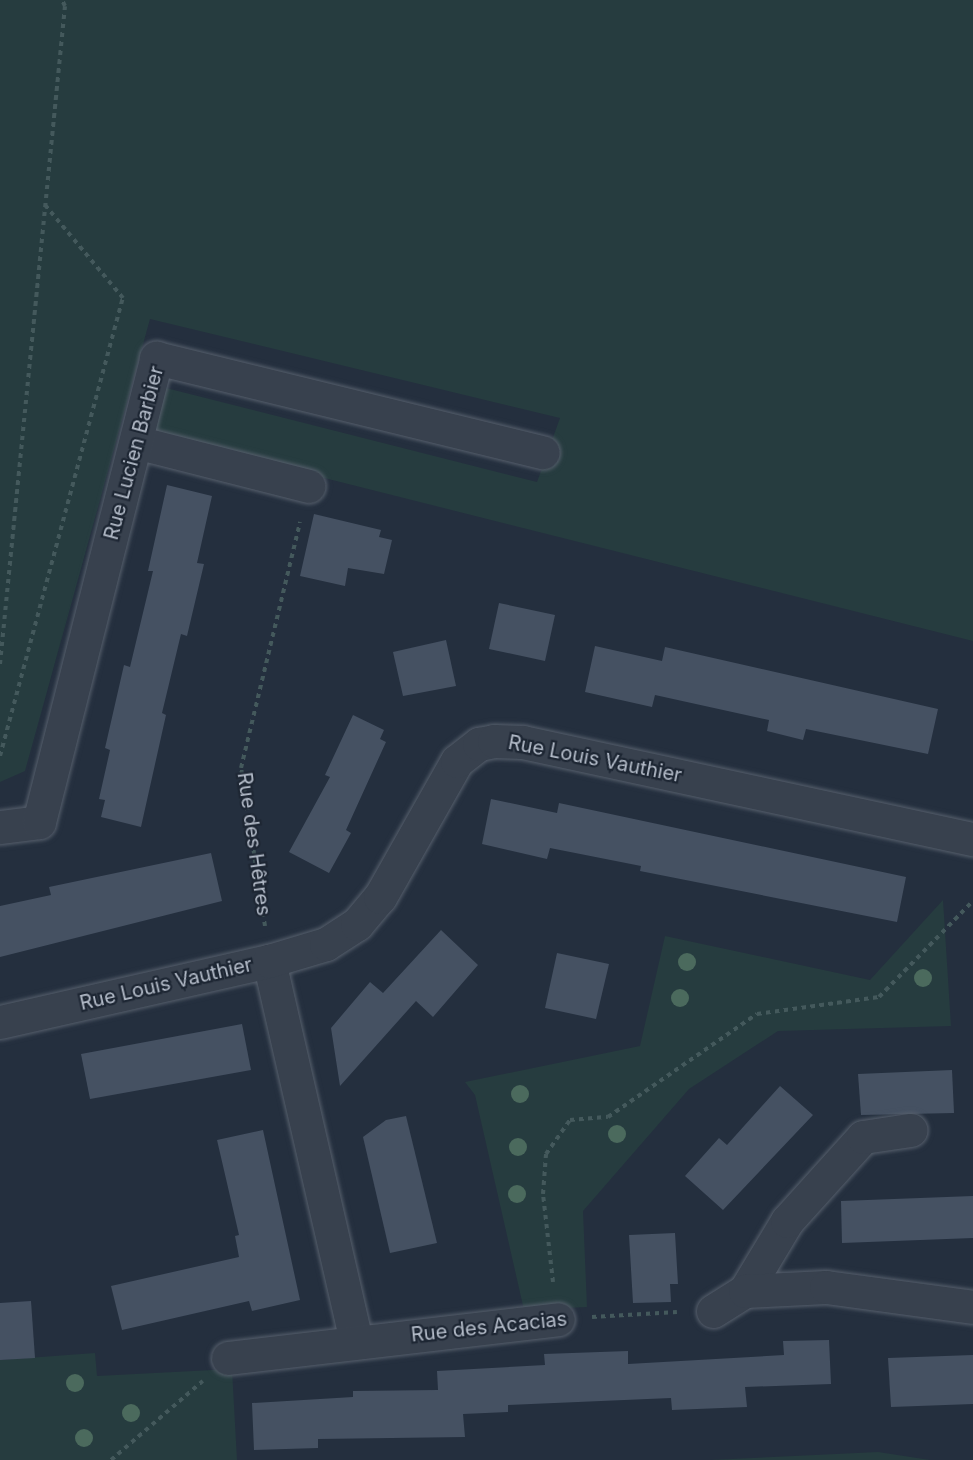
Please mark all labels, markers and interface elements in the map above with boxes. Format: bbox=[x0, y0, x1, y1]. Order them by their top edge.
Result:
street label: Rue Lucien Barbier bbox=[99, 363, 169, 543]
street label: Rue Louis Vauthier bbox=[506, 730, 684, 788]
street label: Rue des Hêtres bbox=[232, 771, 276, 917]
street label: Rue Louis Vauthier bbox=[77, 952, 255, 1016]
street label: Rue des Acacias bbox=[410, 1307, 568, 1347]

